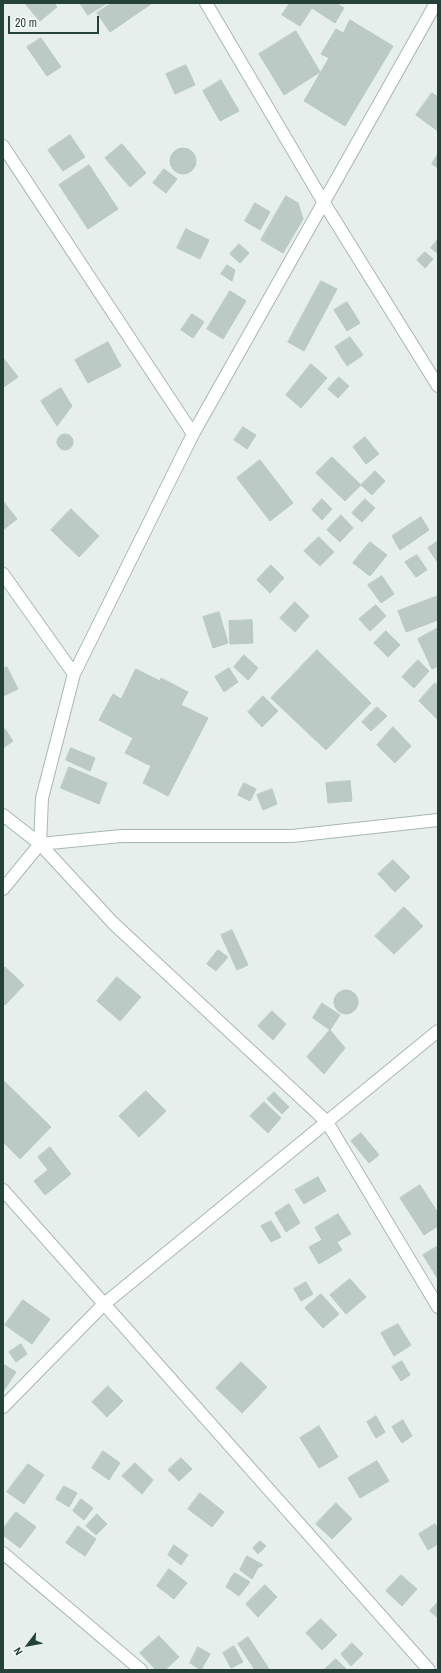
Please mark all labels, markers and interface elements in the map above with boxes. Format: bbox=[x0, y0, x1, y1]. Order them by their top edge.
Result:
scale bar bbox=[10, 8, 101, 34]
text: 20 m bbox=[15, 15, 37, 31]
north arrow bbox=[8, 1625, 48, 1665]
text: N bbox=[10, 1645, 25, 1658]

